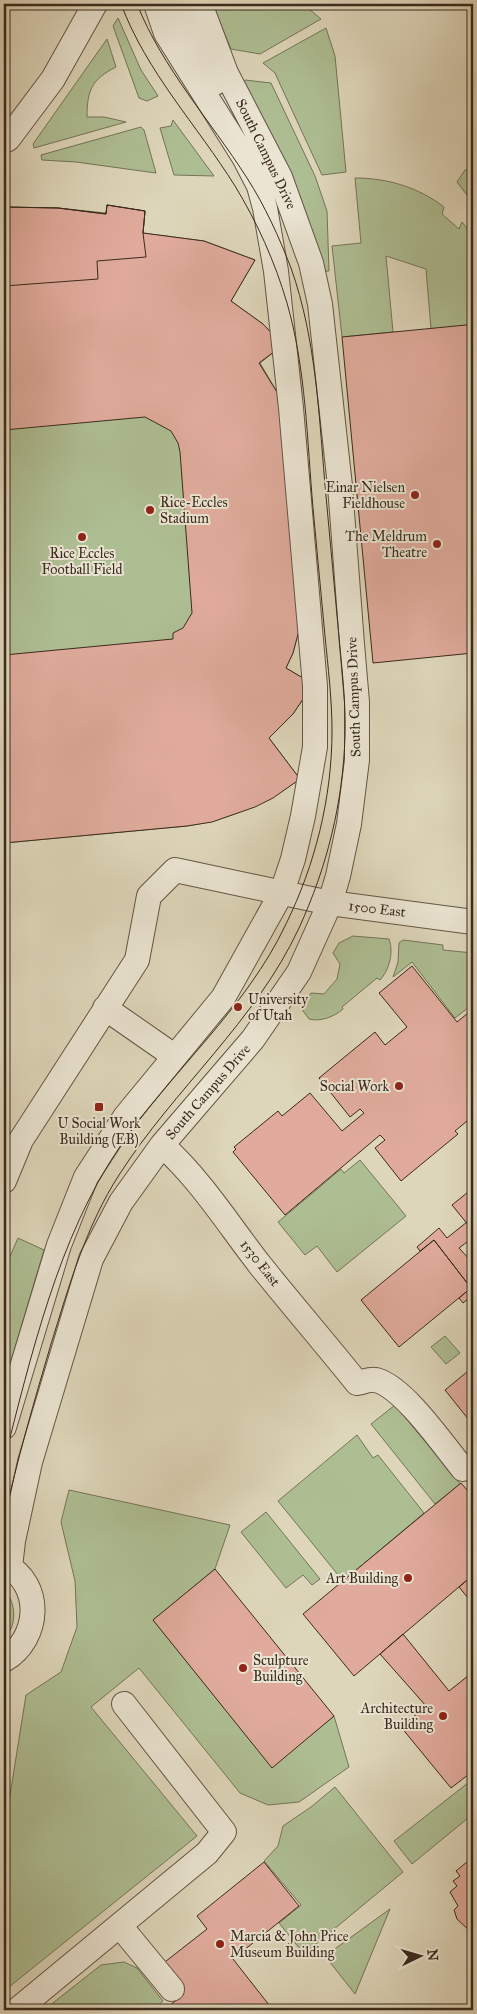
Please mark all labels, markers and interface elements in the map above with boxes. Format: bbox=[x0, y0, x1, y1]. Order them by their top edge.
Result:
street label: South Campus Drive bbox=[232, 96, 300, 212]
place label: Einar Nielsen Fieldhouse bbox=[326, 479, 405, 512]
marker: Einar Nielsen Fieldhouse bbox=[409, 489, 421, 501]
place label: Rice-Eccles Stadium bbox=[160, 494, 228, 527]
marker: Rice-Eccles Stadium bbox=[144, 504, 156, 516]
place label: The Meldrum Theatre bbox=[345, 528, 427, 561]
marker: Rice Eccles Football Field bbox=[76, 531, 88, 543]
marker: The Meldrum Theatre bbox=[431, 538, 443, 550]
place label: Rice Eccles Football Field bbox=[42, 545, 122, 578]
street label: South Campus Drive bbox=[343, 636, 365, 758]
street label: 1500 East bbox=[348, 897, 406, 921]
place label: University of Utah bbox=[248, 991, 308, 1024]
marker: University of Utah bbox=[232, 1001, 244, 1013]
street label: South Campus Drive bbox=[162, 1041, 254, 1143]
place label: Social Work bbox=[320, 1078, 389, 1095]
marker: Social Work bbox=[393, 1080, 405, 1092]
marker: U Social Work Building (EB) bbox=[93, 1101, 105, 1113]
place label: U Social Work Building (EB) bbox=[57, 1115, 141, 1149]
street label: 1530 East bbox=[236, 1236, 284, 1290]
place label: Art Building bbox=[325, 1570, 398, 1587]
marker: Art Building bbox=[402, 1572, 414, 1584]
place label: Sculpture Building bbox=[253, 1652, 309, 1685]
marker: Sculpture Building bbox=[237, 1662, 249, 1674]
place label: Architecture Building bbox=[360, 1700, 433, 1733]
marker: Architecture Building bbox=[437, 1710, 449, 1722]
place label: Marcia & John Price Museum Building bbox=[230, 1928, 349, 1961]
north arrow bbox=[394, 1932, 444, 1982]
marker: Marcia & John Price Museum Building bbox=[214, 1938, 226, 1950]
text: N bbox=[423, 1948, 441, 1962]

